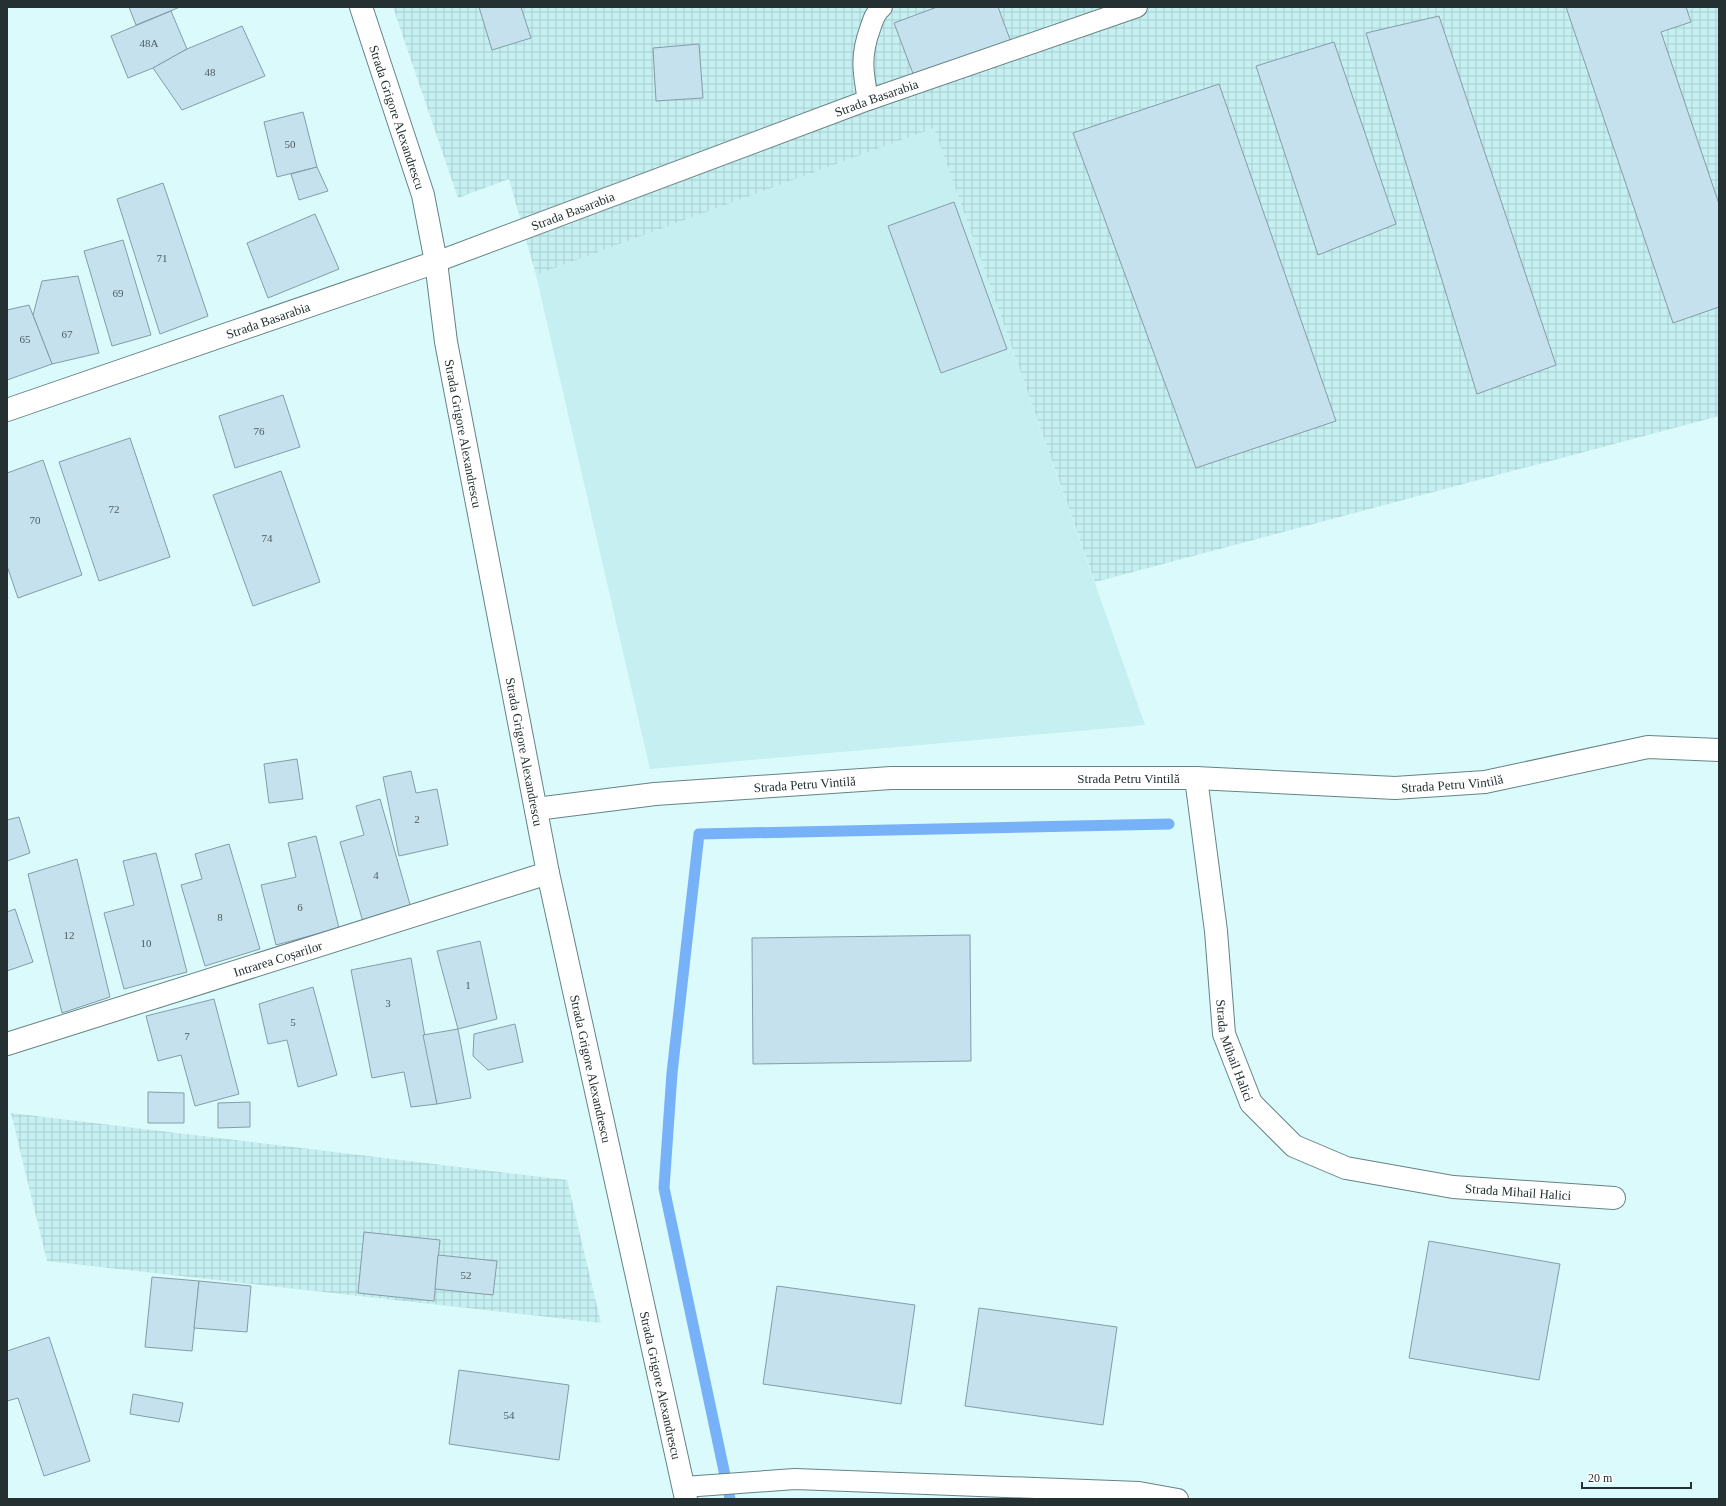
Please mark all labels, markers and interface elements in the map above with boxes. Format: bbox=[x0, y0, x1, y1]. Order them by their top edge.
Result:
house number: 48A bbox=[140, 37, 159, 49]
street label: Strada Grigore Alexandrescu bbox=[367, 43, 428, 192]
house number: 48 bbox=[205, 66, 216, 78]
street label: Strada Basarabia bbox=[832, 76, 920, 119]
house number: 50 bbox=[285, 138, 296, 150]
street label: Strada Basarabia bbox=[529, 188, 617, 233]
house number: 71 bbox=[157, 252, 168, 264]
house number: 69 bbox=[113, 287, 124, 299]
street label: Strada Basarabia bbox=[224, 299, 312, 341]
house number: 67 bbox=[62, 328, 73, 340]
house number: 65 bbox=[20, 333, 31, 345]
street label: Strada Grigore Alexandrescu bbox=[442, 358, 485, 510]
house number: 76 bbox=[254, 425, 265, 437]
house number: 72 bbox=[109, 503, 120, 515]
house number: 70 bbox=[30, 514, 41, 526]
house number: 74 bbox=[262, 532, 273, 544]
street label: Strada Grigore Alexandrescu bbox=[503, 676, 546, 828]
street label: Strada Petru Vintilă bbox=[1077, 771, 1180, 786]
street label: Strada Petru Vintilă bbox=[1401, 771, 1505, 795]
street label: Strada Petru Vintilă bbox=[753, 773, 857, 795]
house number: 2 bbox=[414, 813, 420, 825]
house number: 4 bbox=[373, 869, 379, 881]
house number: 6 bbox=[297, 901, 303, 913]
house number: 8 bbox=[217, 911, 223, 923]
house number: 12 bbox=[64, 929, 75, 941]
house number: 10 bbox=[141, 937, 152, 949]
street label: Intrarea Coșarilor bbox=[232, 937, 325, 979]
house number: 1 bbox=[465, 979, 471, 991]
street label: Strada Grigore Alexandrescu bbox=[568, 993, 615, 1145]
house number: 3 bbox=[385, 997, 391, 1009]
street label: Strada Mihail Halici bbox=[1214, 999, 1257, 1104]
house number: 5 bbox=[290, 1016, 296, 1028]
house number: 7 bbox=[184, 1030, 190, 1042]
street label: Strada Mihail Halici bbox=[1465, 1180, 1572, 1203]
house number: 52 bbox=[461, 1269, 472, 1281]
street label: Strada Grigore Alexandrescu bbox=[637, 1310, 685, 1461]
house number: 54 bbox=[504, 1409, 515, 1421]
scale bar bbox=[1582, 1464, 1691, 1490]
text: 20 m bbox=[1588, 1471, 1613, 1485]

